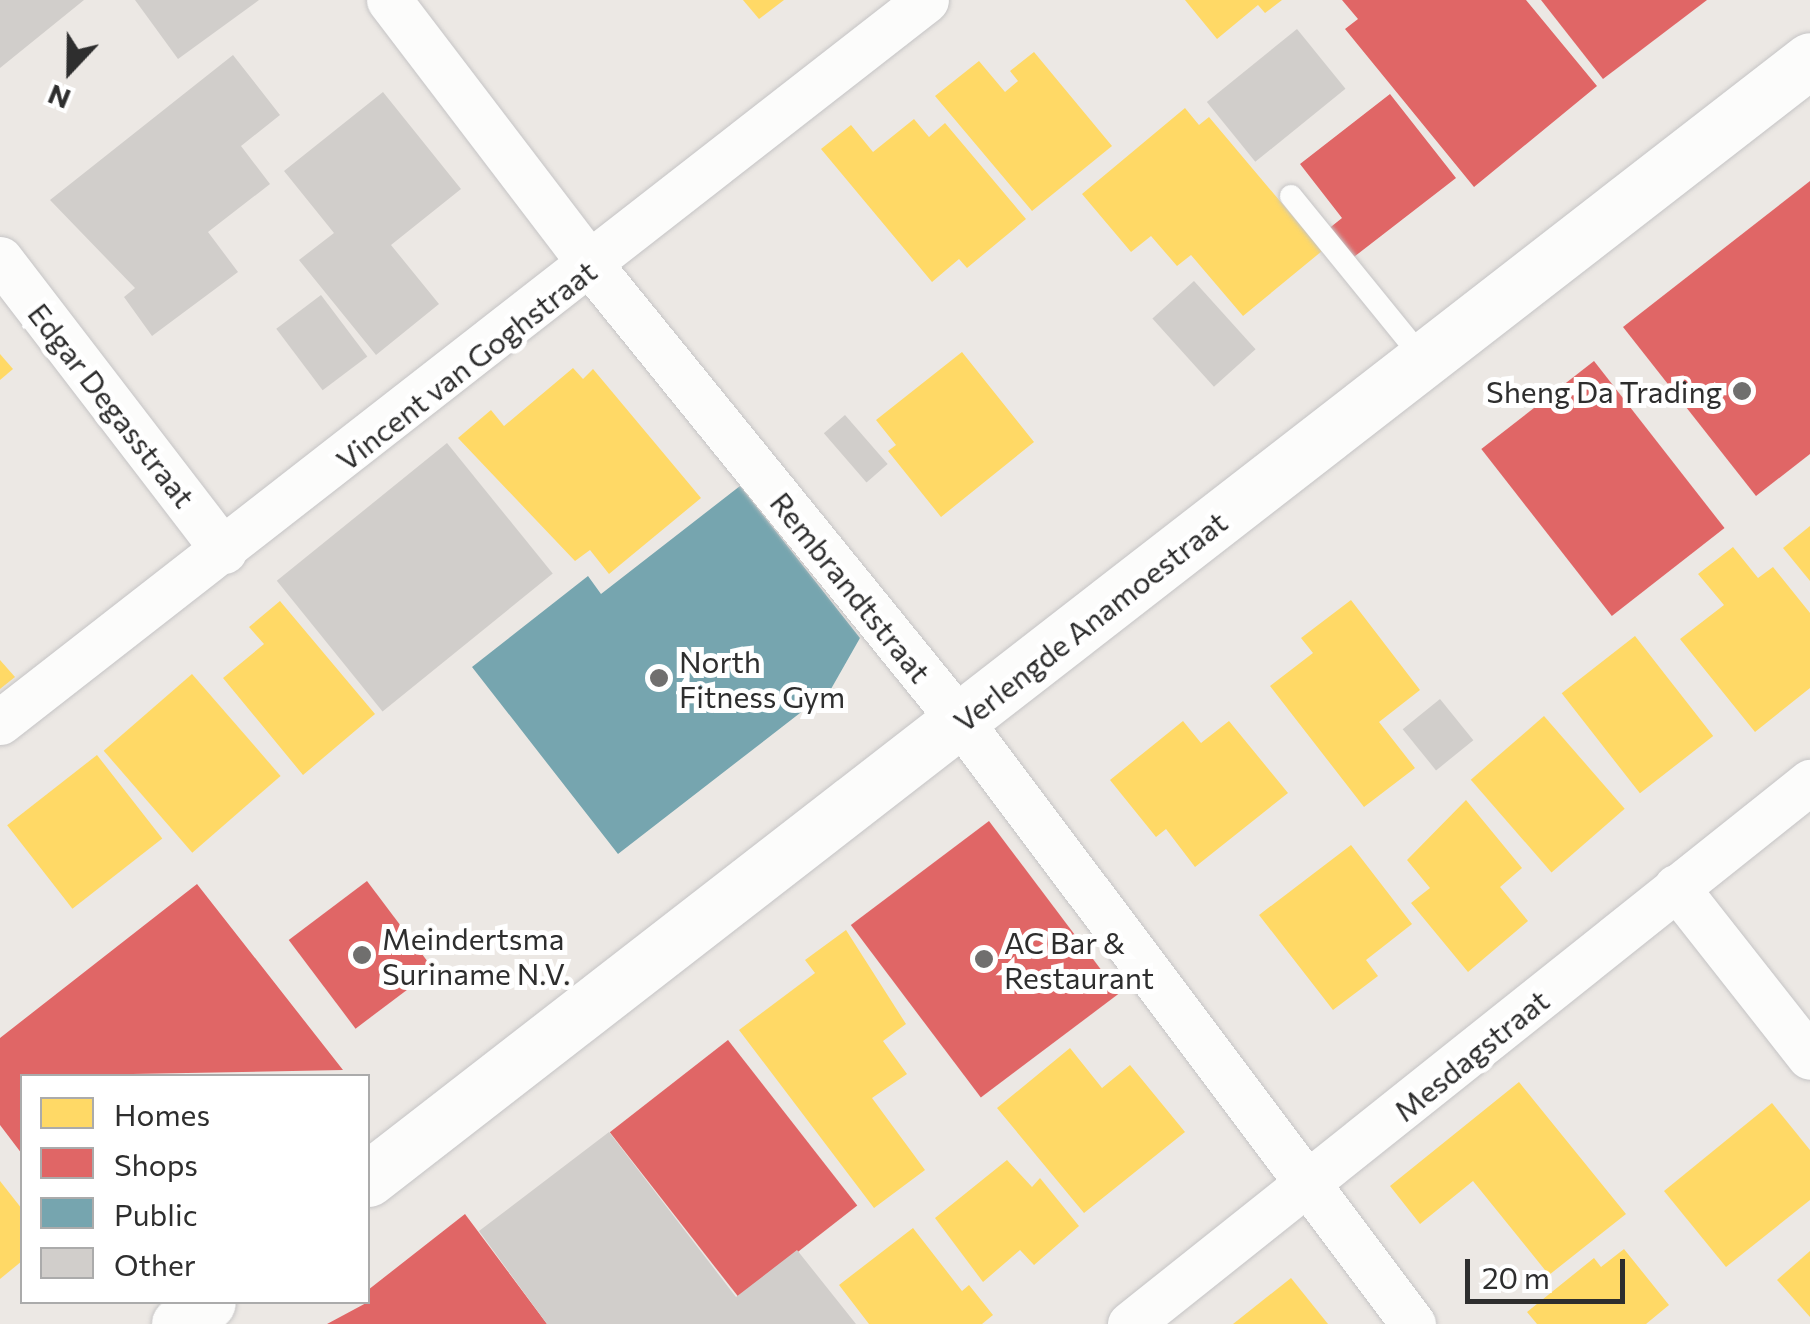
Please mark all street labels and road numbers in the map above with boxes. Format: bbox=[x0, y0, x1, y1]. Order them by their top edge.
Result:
street label: Vincent van Goghstraat bbox=[329, 252, 603, 478]
street label: Edgar Degasstraat bbox=[21, 296, 203, 514]
street label: Rembrandtstraat bbox=[763, 485, 939, 689]
street label: Verlengde Anamoestraat bbox=[946, 503, 1234, 739]
street label: Mesdagstraat bbox=[1386, 982, 1556, 1128]

